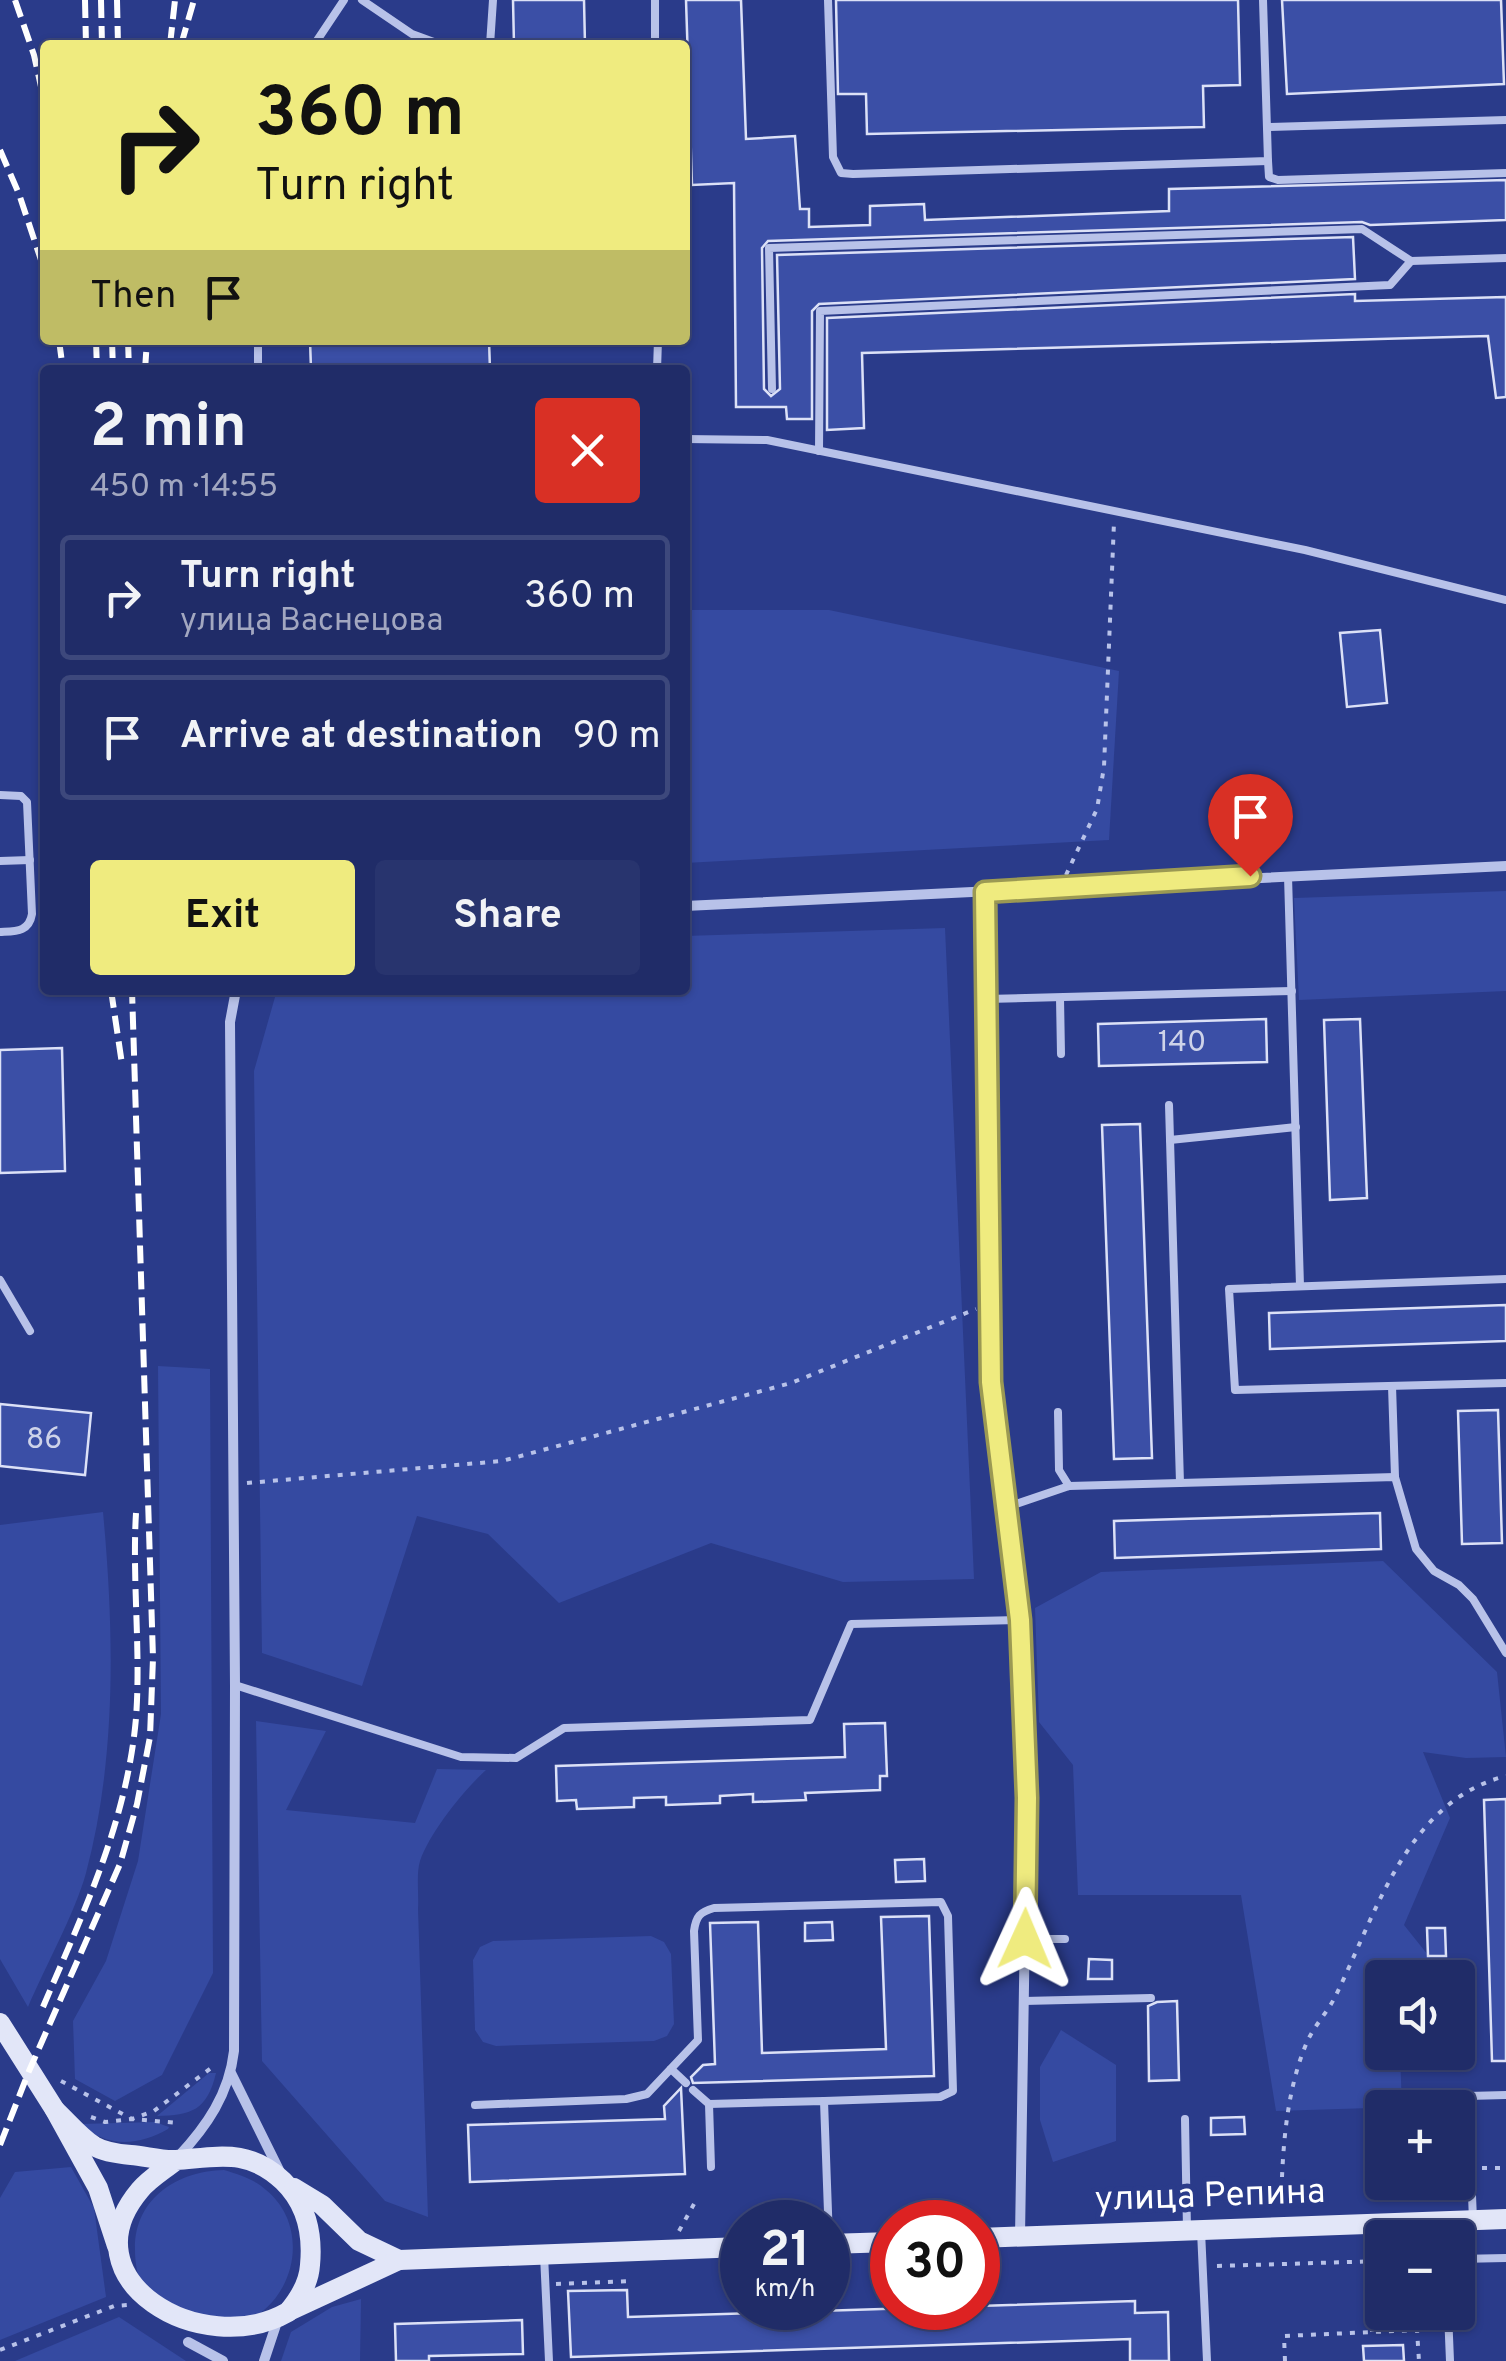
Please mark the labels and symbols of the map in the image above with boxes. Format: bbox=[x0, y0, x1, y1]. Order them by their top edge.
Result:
pin bbox=[1208, 774, 1293, 877]
house number: 140 bbox=[1158, 1025, 1206, 1062]
house number: 86 bbox=[26, 1422, 62, 1459]
position arrow bbox=[973, 1887, 1077, 1991]
street label: улица Репина bbox=[1094, 2171, 1326, 2223]
speed limit sign: 30 bbox=[870, 2200, 1000, 2330]

